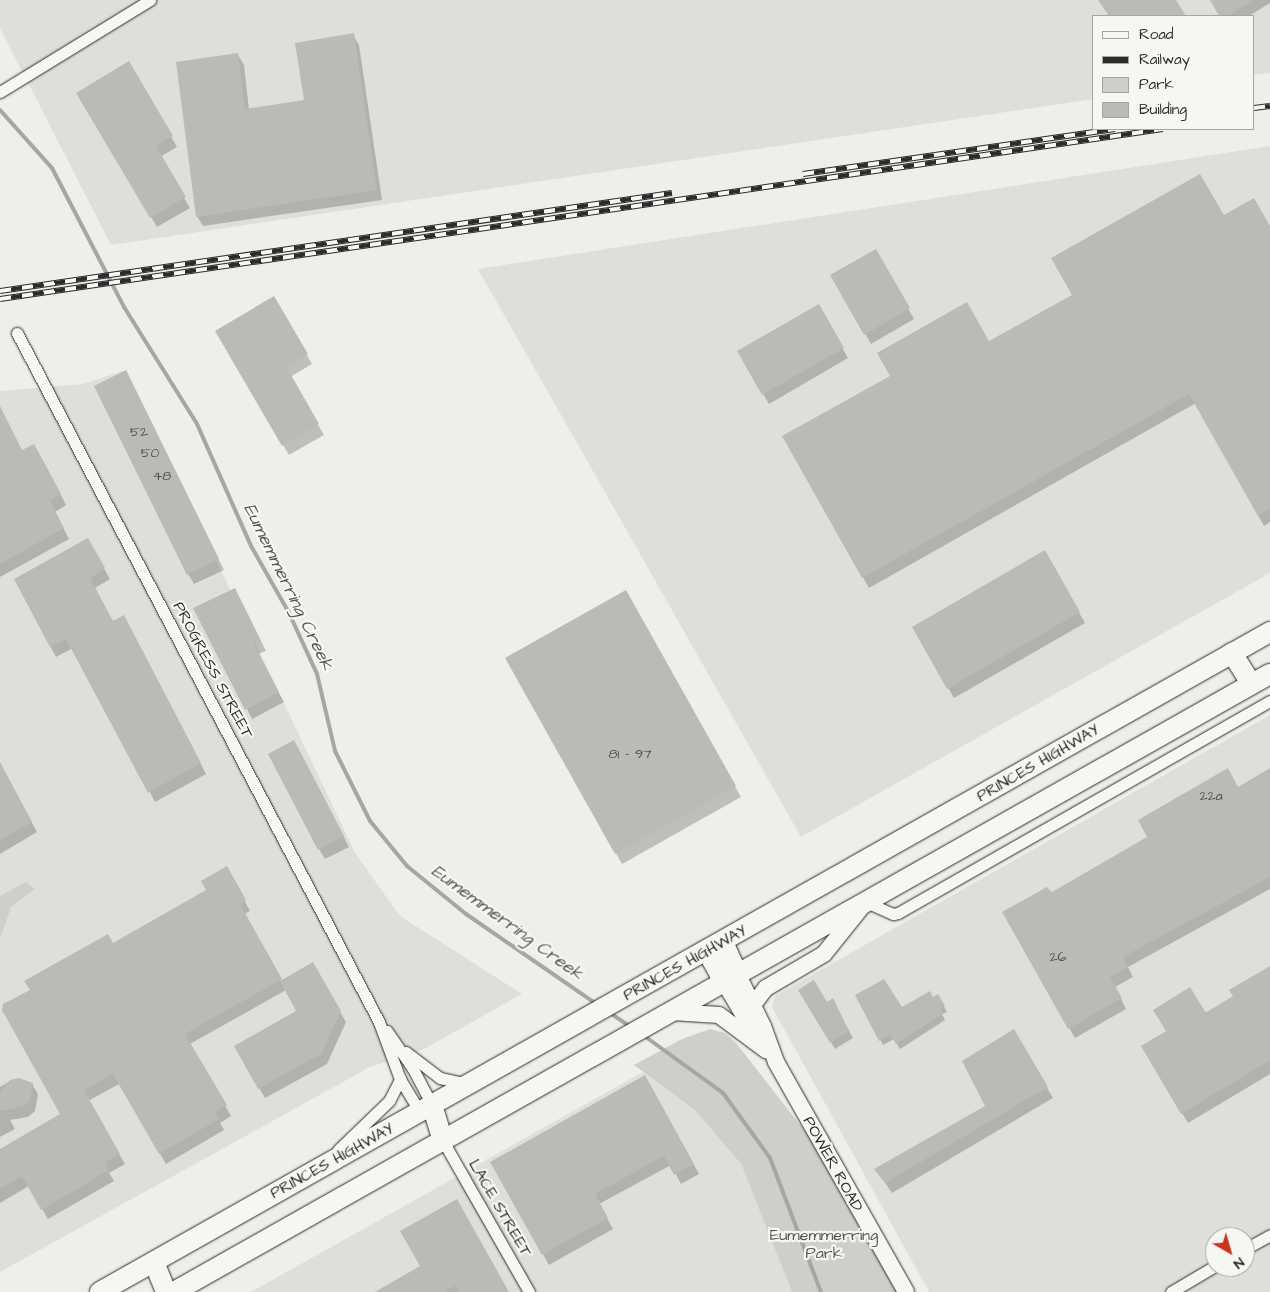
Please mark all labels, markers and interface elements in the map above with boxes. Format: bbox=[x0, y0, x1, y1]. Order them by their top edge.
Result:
legend bbox=[1092, 15, 1255, 130]
text: Road bbox=[1139, 24, 1173, 45]
text: Railway bbox=[1139, 49, 1190, 70]
text: Park bbox=[1139, 74, 1174, 95]
text: Building bbox=[1139, 99, 1187, 120]
house number: 52 bbox=[130, 424, 148, 440]
house number: 50 bbox=[141, 445, 159, 461]
house number: 48 bbox=[153, 468, 171, 484]
water label: Eumemmerring Creek bbox=[238, 500, 338, 674]
street label: PROGRESS STREET bbox=[169, 598, 257, 742]
street label: PRINCES HIGHWAY bbox=[973, 720, 1103, 806]
house number: 81 - 97 bbox=[608, 746, 652, 762]
house number: 22a bbox=[1199, 788, 1223, 804]
water label: Eumemmerring Creek bbox=[427, 861, 587, 985]
street label: PRINCES HIGHWAY bbox=[620, 921, 750, 1005]
house number: 26 bbox=[1050, 949, 1066, 965]
street label: POWER ROAD bbox=[799, 1113, 867, 1215]
street label: PRINCES HIGHWAY bbox=[267, 1119, 397, 1203]
street label: LACE STREET bbox=[464, 1156, 536, 1260]
park label: Eumemmerring Park bbox=[770, 1225, 878, 1263]
north arrow bbox=[1205, 1227, 1255, 1277]
text: N bbox=[1229, 1252, 1248, 1274]

